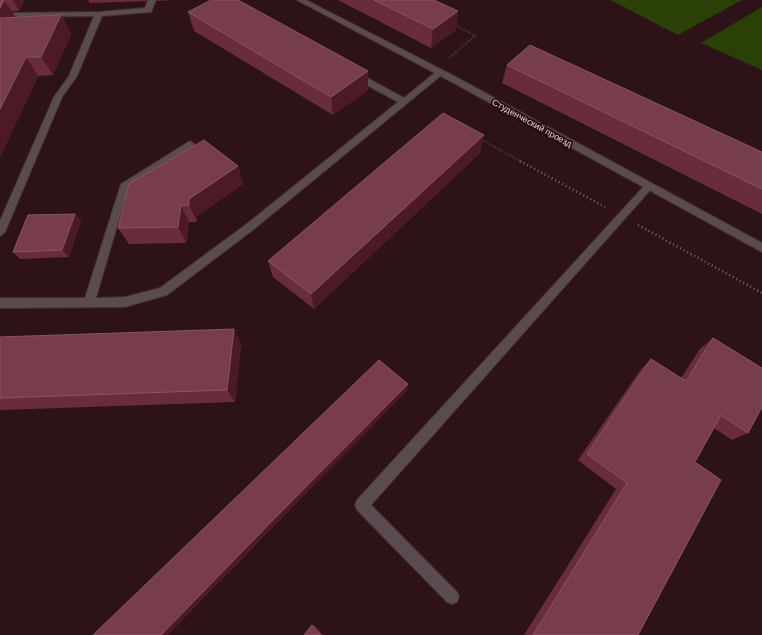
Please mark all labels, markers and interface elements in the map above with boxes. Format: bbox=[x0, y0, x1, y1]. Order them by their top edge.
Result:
street label: Студенческий проезд bbox=[490, 97, 574, 149]

